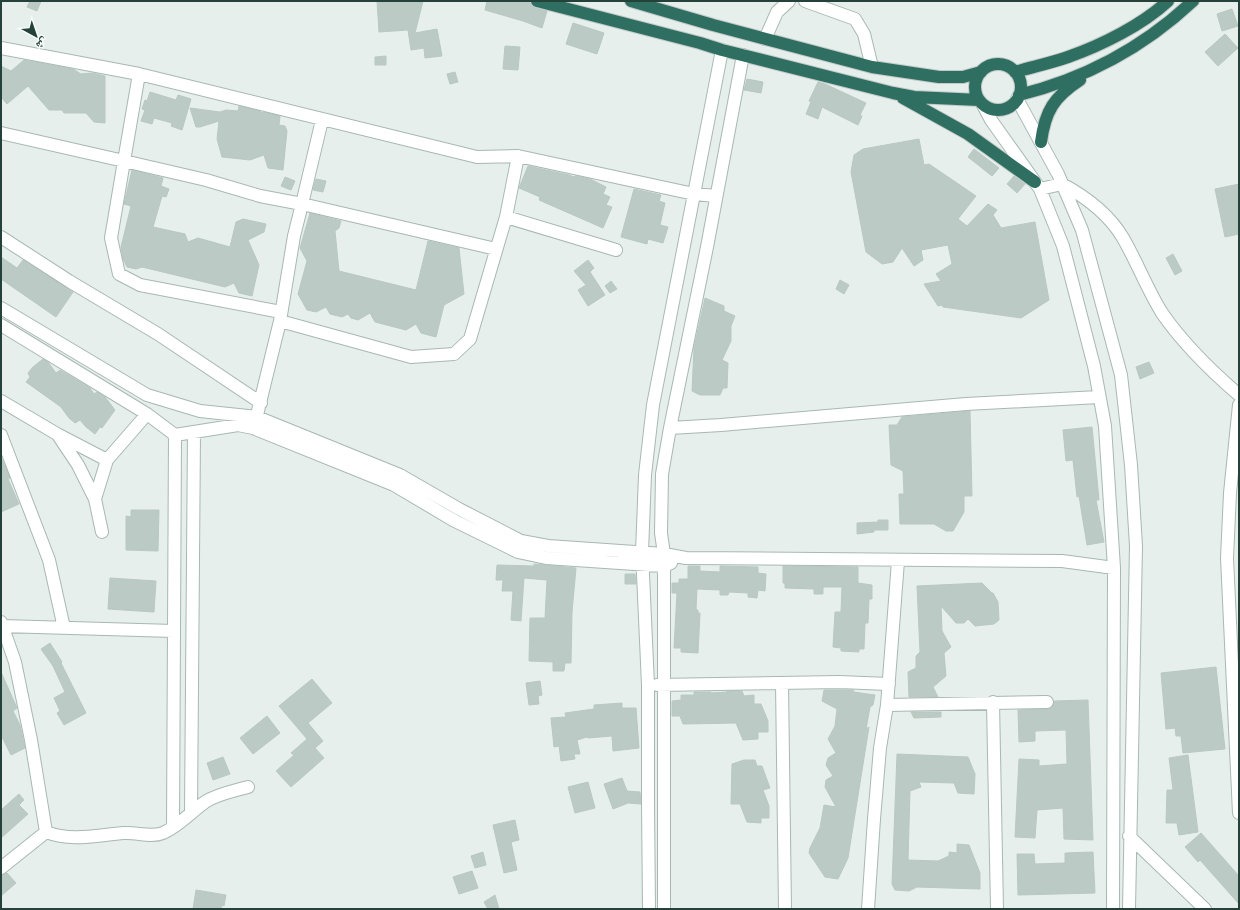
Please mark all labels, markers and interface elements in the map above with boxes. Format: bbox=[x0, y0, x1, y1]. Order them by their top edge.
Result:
north arrow bbox=[16, 16, 56, 56]
text: ش bbox=[33, 34, 51, 53]

